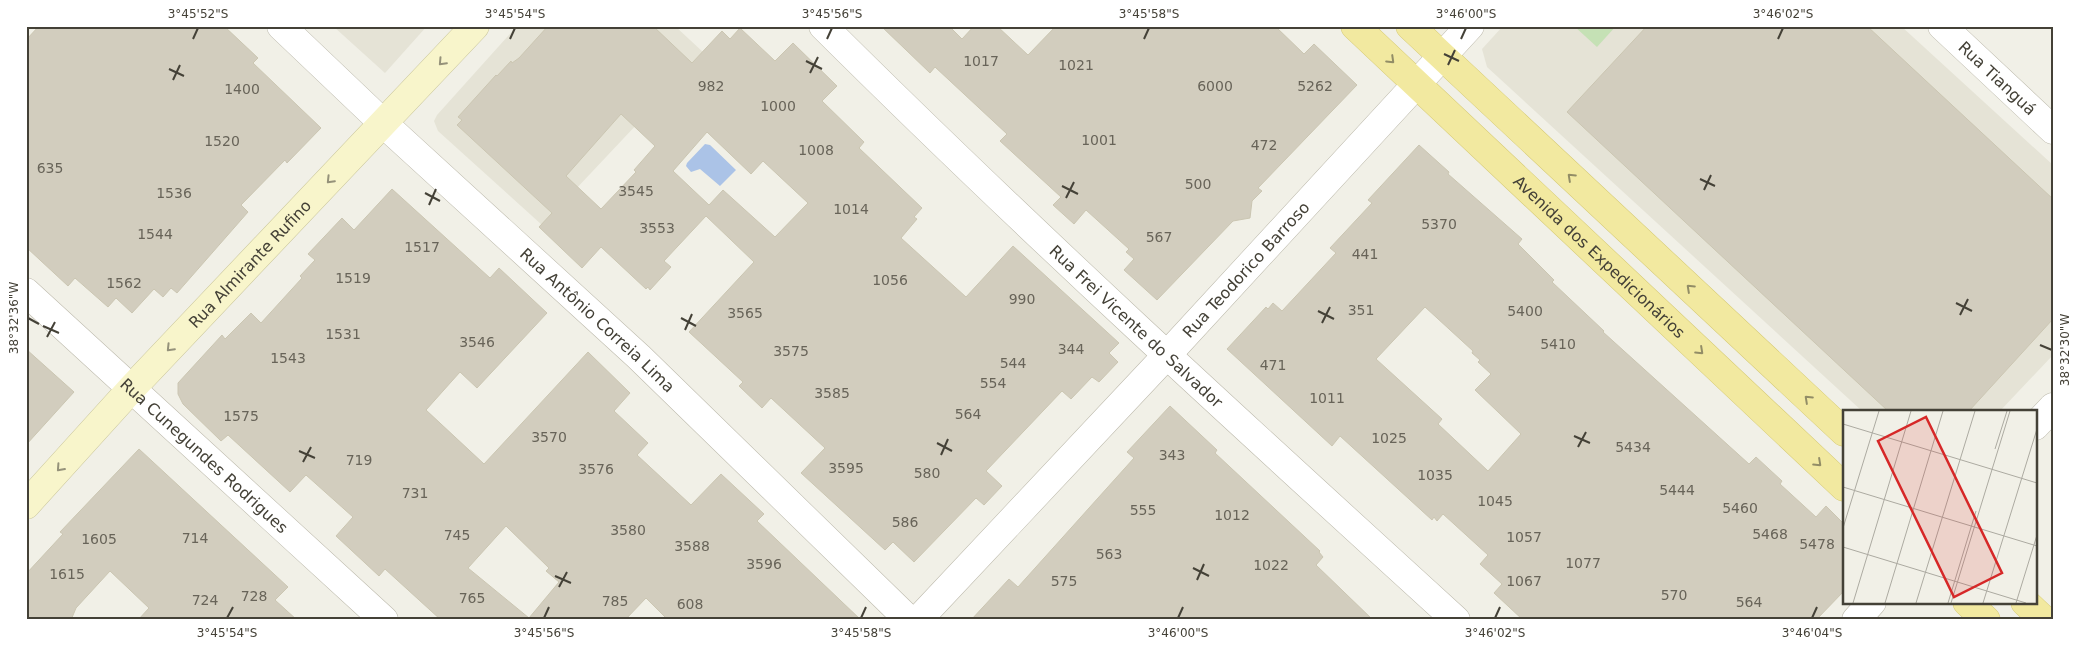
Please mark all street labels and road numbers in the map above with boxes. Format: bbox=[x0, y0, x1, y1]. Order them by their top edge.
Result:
street label: Rua Tianguá bbox=[1954, 37, 2040, 119]
street label: Avenida dos Expedicionários bbox=[1509, 171, 1689, 342]
street label: Rua Almirante Rufino bbox=[185, 196, 315, 332]
street label: Rua Teodorico Barroso bbox=[1179, 198, 1313, 342]
street label: Rua Frei Vicente do Salvador bbox=[1046, 241, 1227, 412]
street label: Rua Antônio Correia Lima bbox=[516, 244, 678, 396]
street label: Rua Cunegundes Rodrigues bbox=[116, 374, 292, 537]

